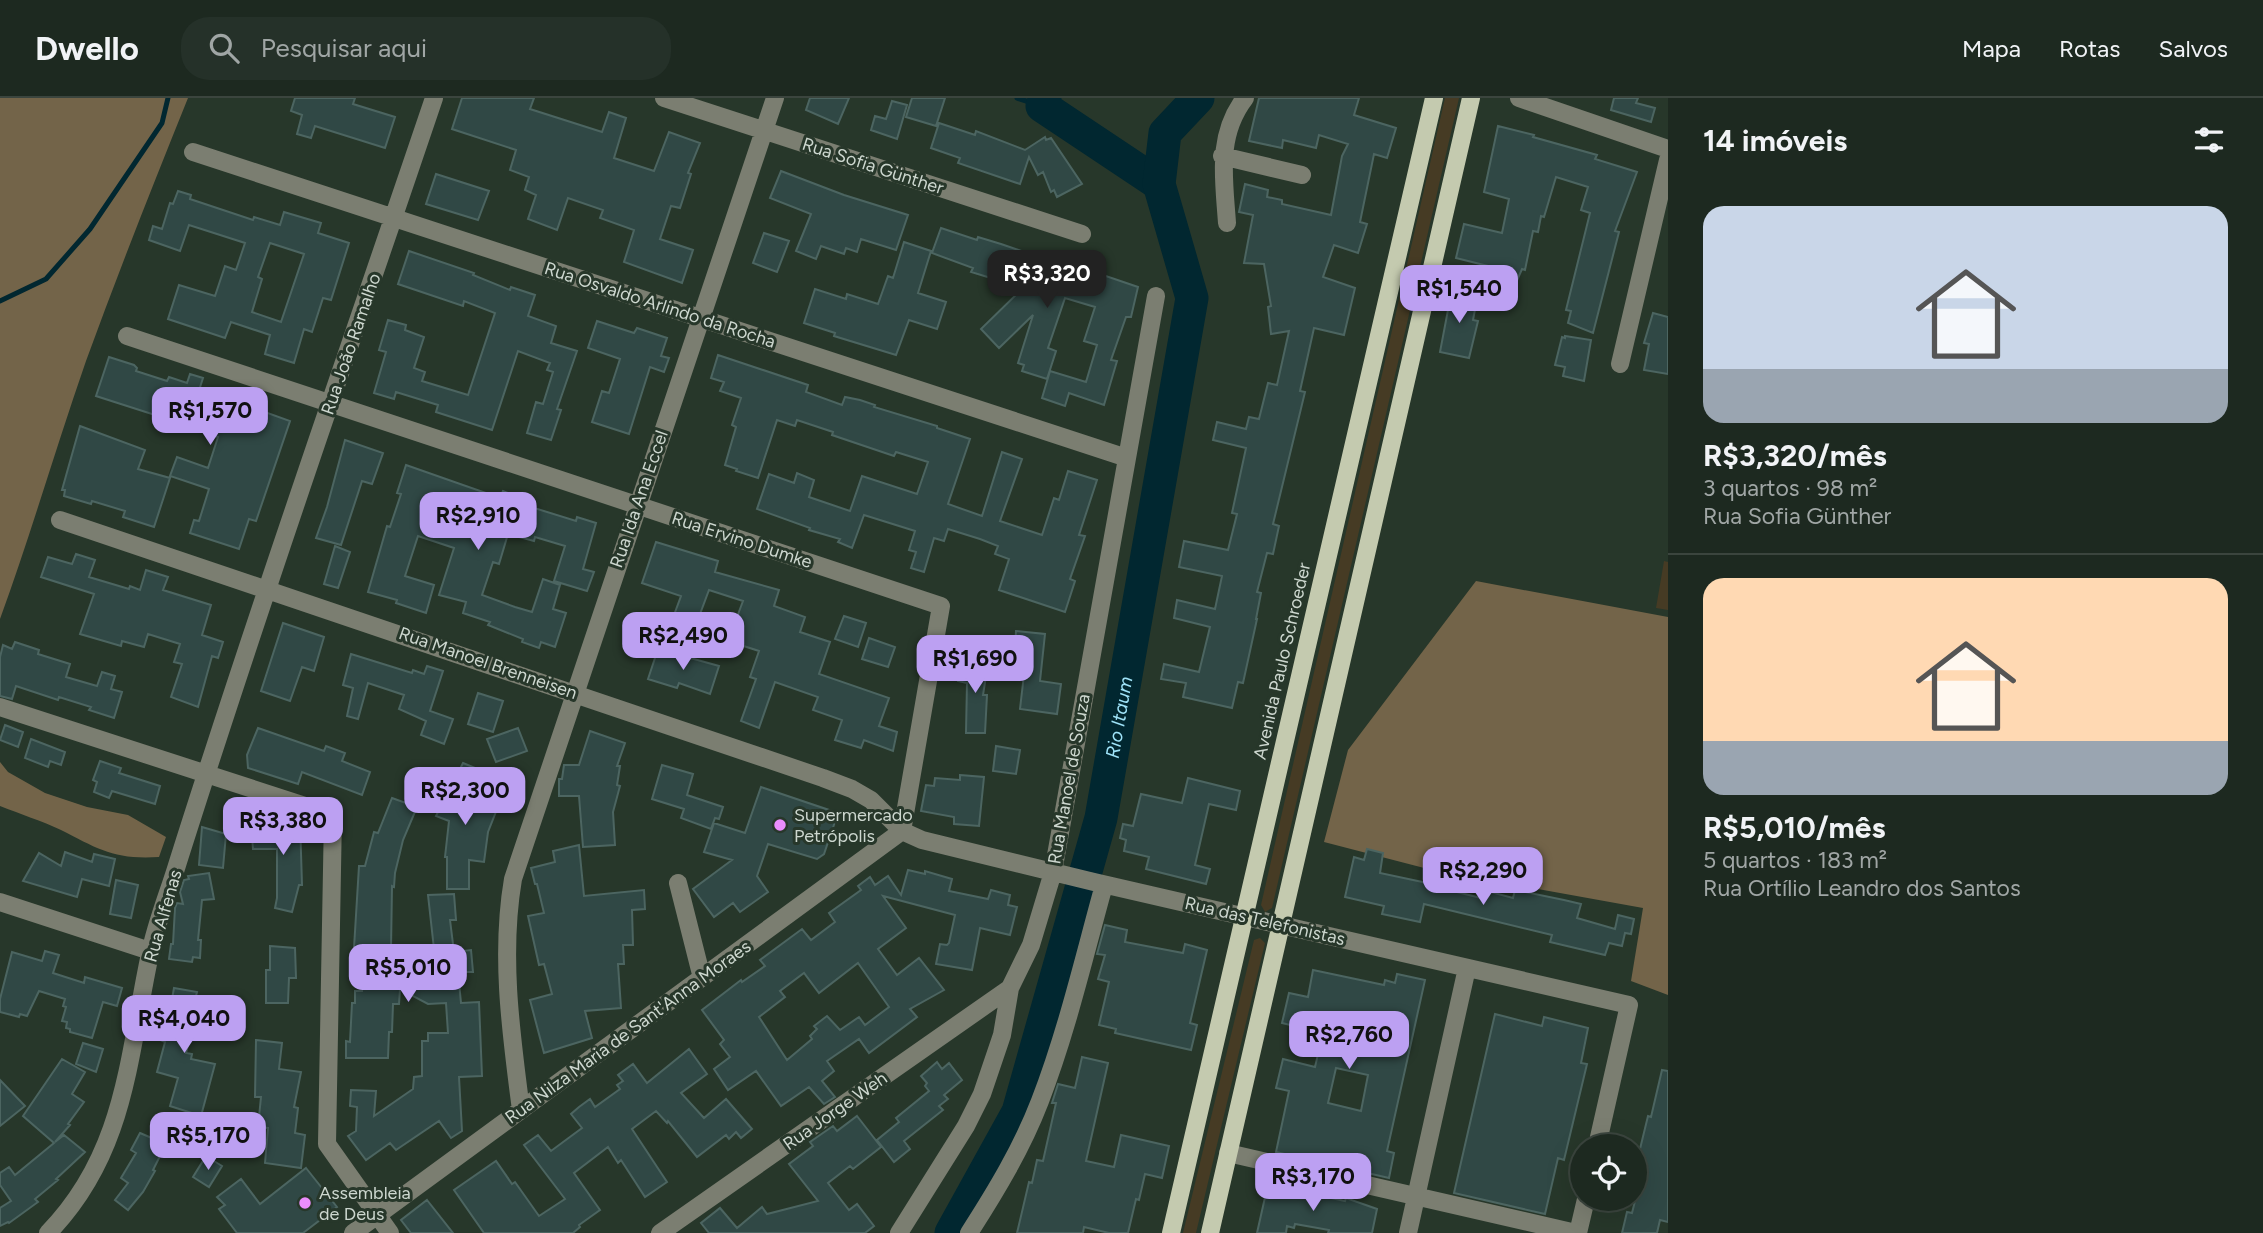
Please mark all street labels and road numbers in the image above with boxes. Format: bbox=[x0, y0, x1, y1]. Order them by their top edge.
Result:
street label: Rua Sofia Günther bbox=[800, 133, 946, 199]
street label: Rua Osvaldo Arlindo da Rocha bbox=[542, 257, 778, 353]
street label: Rua João Ramalho bbox=[316, 270, 386, 418]
street label: Rua Ida Ana Eccel bbox=[605, 427, 673, 571]
street label: Rua Ervino Dumke bbox=[669, 507, 815, 573]
street label: Avenida Paulo Schroeder bbox=[1249, 560, 1315, 762]
street label: Rua Manoel Brenneisen bbox=[396, 622, 580, 704]
street label: Rua Manoel de Souza bbox=[1043, 692, 1095, 866]
street label: Rua Alfenas bbox=[139, 867, 187, 965]
street label: Rua das Telefonistas bbox=[1183, 892, 1347, 950]
street label: Rua Nilza Maria de Sant'Anna Moraes bbox=[501, 935, 755, 1129]
street label: Rua Jorge Weh bbox=[779, 1067, 891, 1155]

